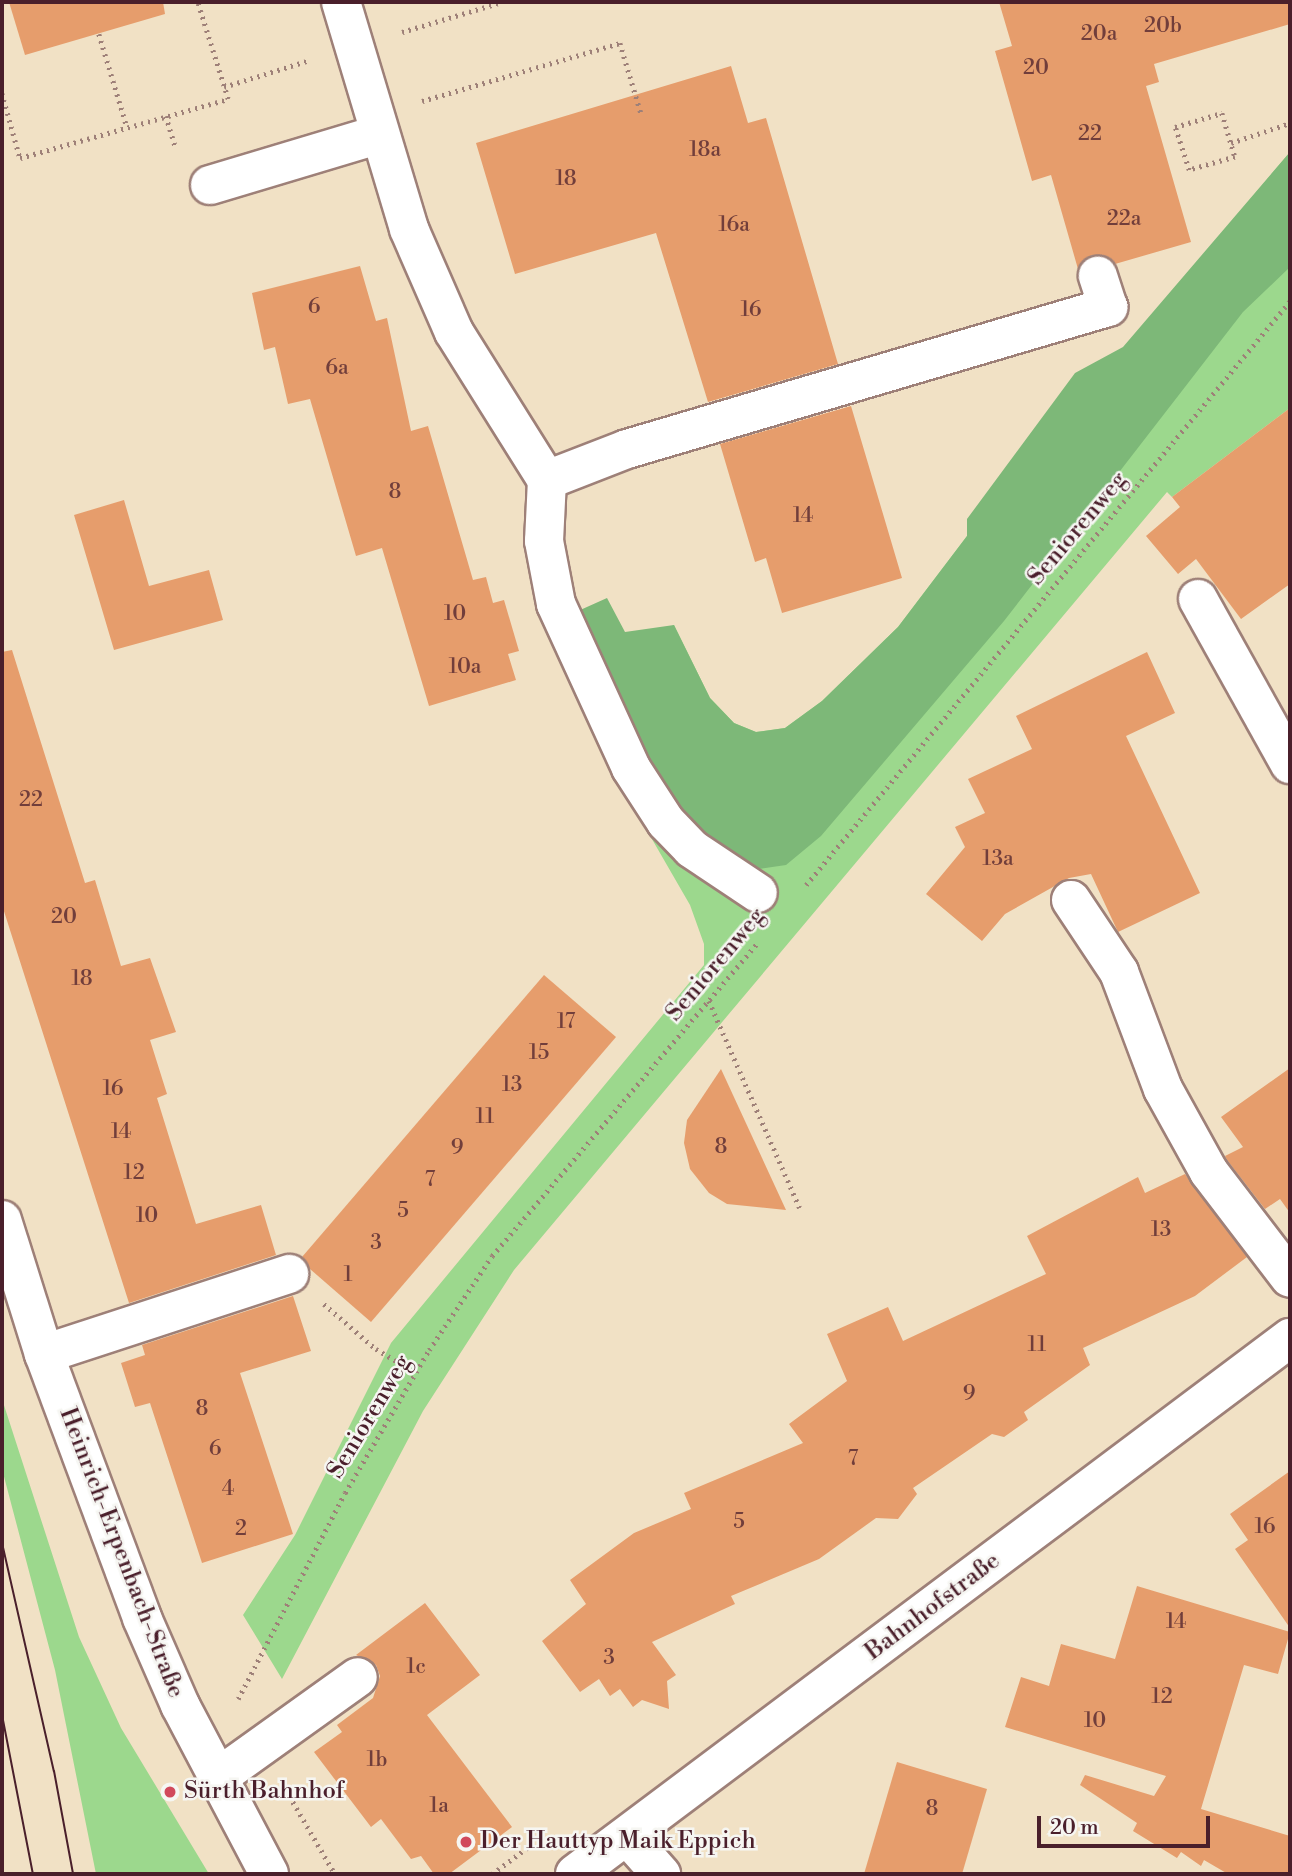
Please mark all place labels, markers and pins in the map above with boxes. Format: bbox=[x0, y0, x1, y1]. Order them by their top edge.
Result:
place label: Sürth Bahnhof bbox=[184, 1778, 344, 1806]
marker: Sürth Bahnhof bbox=[162, 1784, 178, 1800]
place label: Der Hauttyp Maik Eppich bbox=[480, 1828, 756, 1856]
marker: Der Hauttyp Maik Eppich bbox=[458, 1834, 474, 1850]

